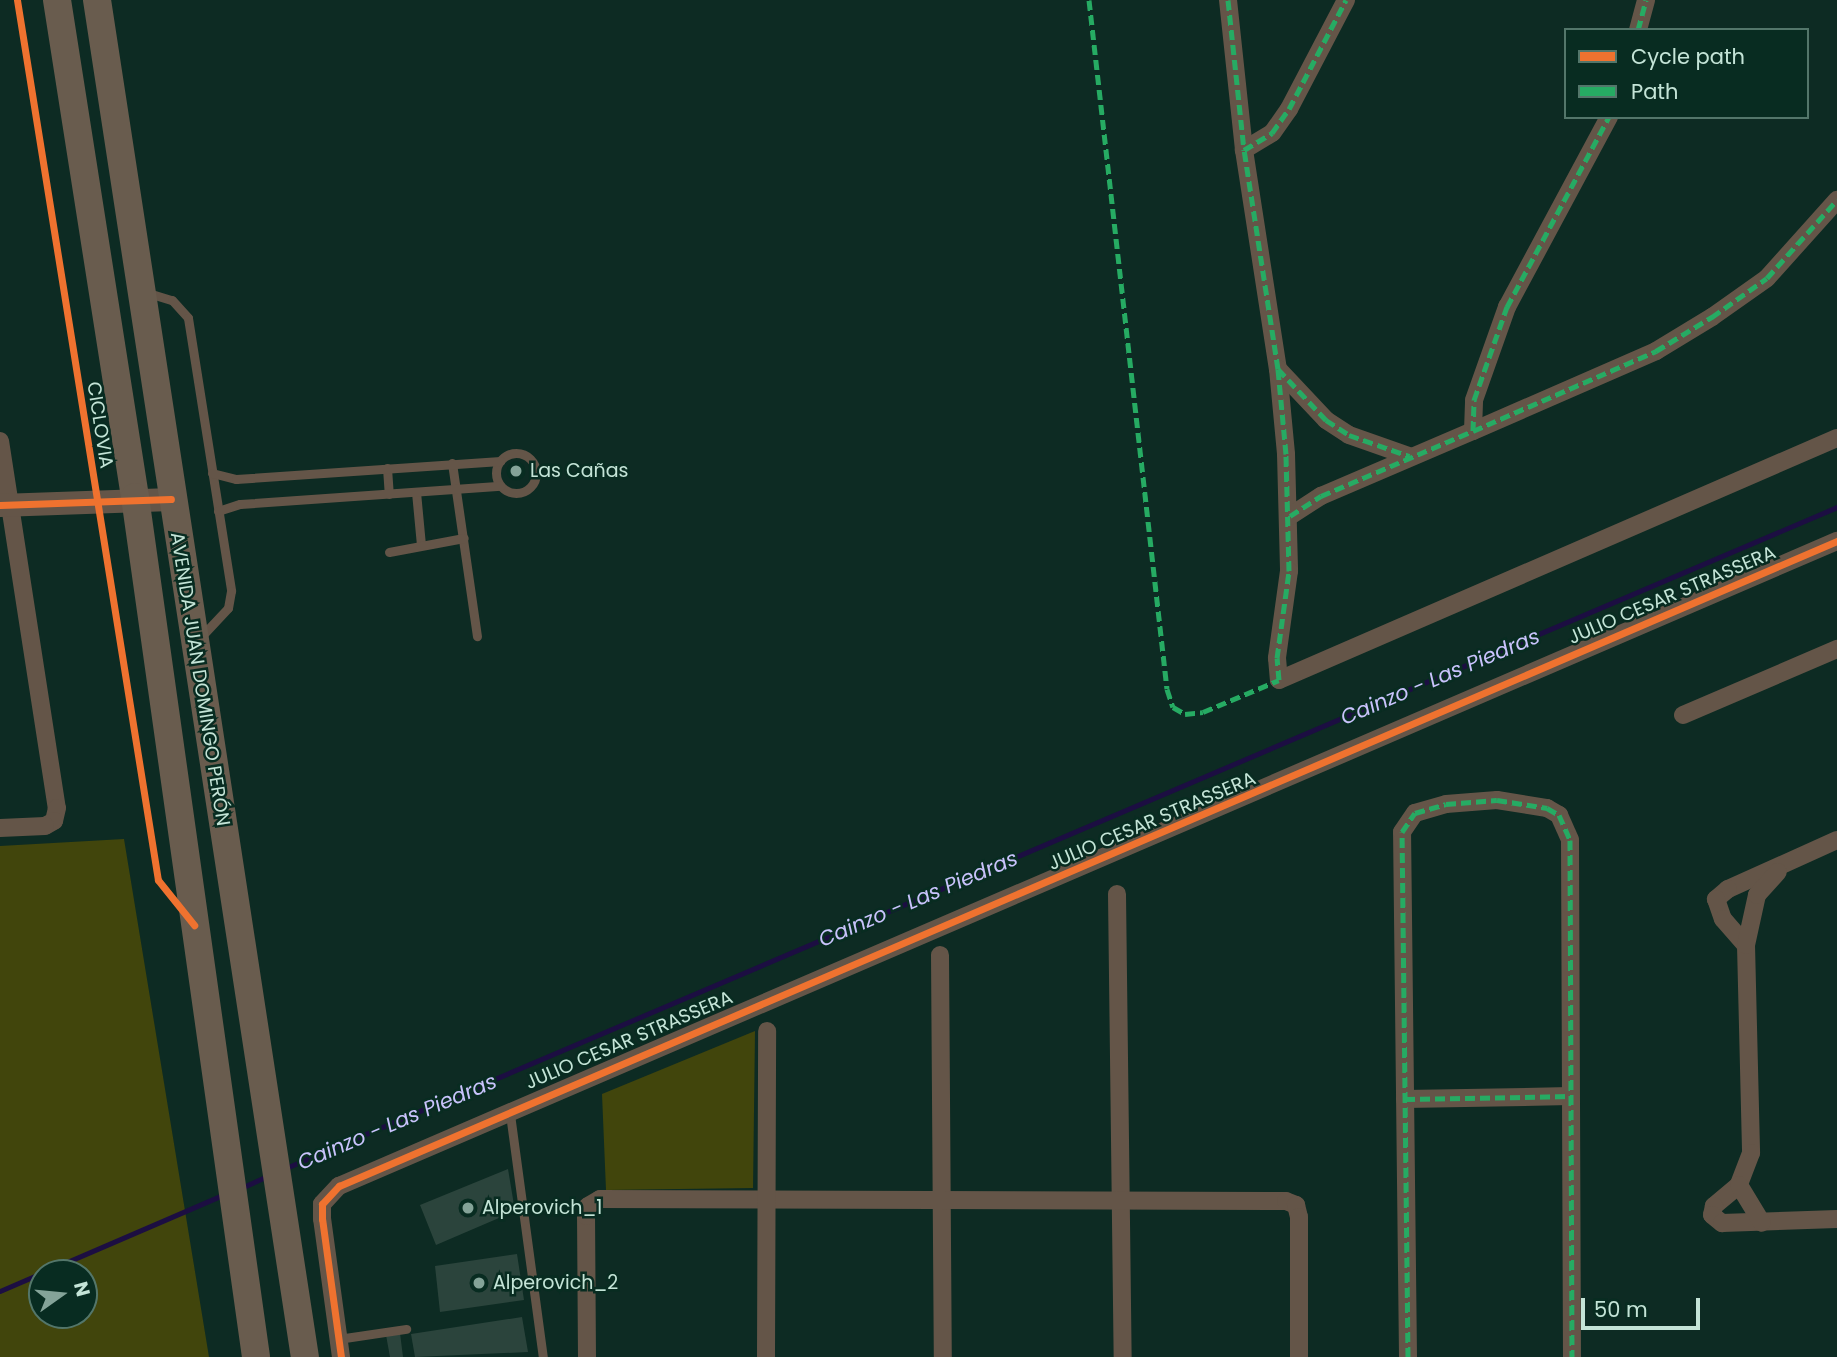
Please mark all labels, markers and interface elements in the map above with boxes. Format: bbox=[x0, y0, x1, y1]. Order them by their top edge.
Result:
legend bbox=[1564, 28, 1809, 119]
text: Cycle path bbox=[1631, 42, 1745, 71]
text: Path bbox=[1631, 77, 1678, 106]
street label: CICLOVIA bbox=[82, 380, 118, 470]
place label: Las Cañas bbox=[530, 460, 628, 482]
marker: Las Cañas bbox=[508, 463, 524, 479]
street label: AVENIDA JUAN DOMINGO PERÓN bbox=[166, 531, 234, 827]
street label: JULIO CESAR STRASSERA bbox=[1565, 541, 1779, 649]
water label: Cainzo - Las Piedras bbox=[1337, 624, 1543, 730]
street label: JULIO CESAR STRASSERA bbox=[1045, 767, 1259, 875]
water label: Cainzo - Las Piedras bbox=[815, 846, 1021, 952]
street label: JULIO CESAR STRASSERA bbox=[522, 986, 736, 1094]
water label: Cainzo - Las Piedras bbox=[294, 1069, 500, 1175]
place label: Alperovich_1 bbox=[482, 1197, 602, 1219]
marker: Alperovich_1 bbox=[460, 1200, 476, 1216]
north arrow bbox=[28, 1259, 98, 1329]
place label: Alperovich_2 bbox=[493, 1272, 618, 1294]
marker: Alperovich_2 bbox=[471, 1275, 487, 1291]
text: N bbox=[67, 1279, 97, 1299]
scale bar bbox=[1585, 1284, 1704, 1328]
text: 50 m bbox=[1594, 1295, 1648, 1324]

